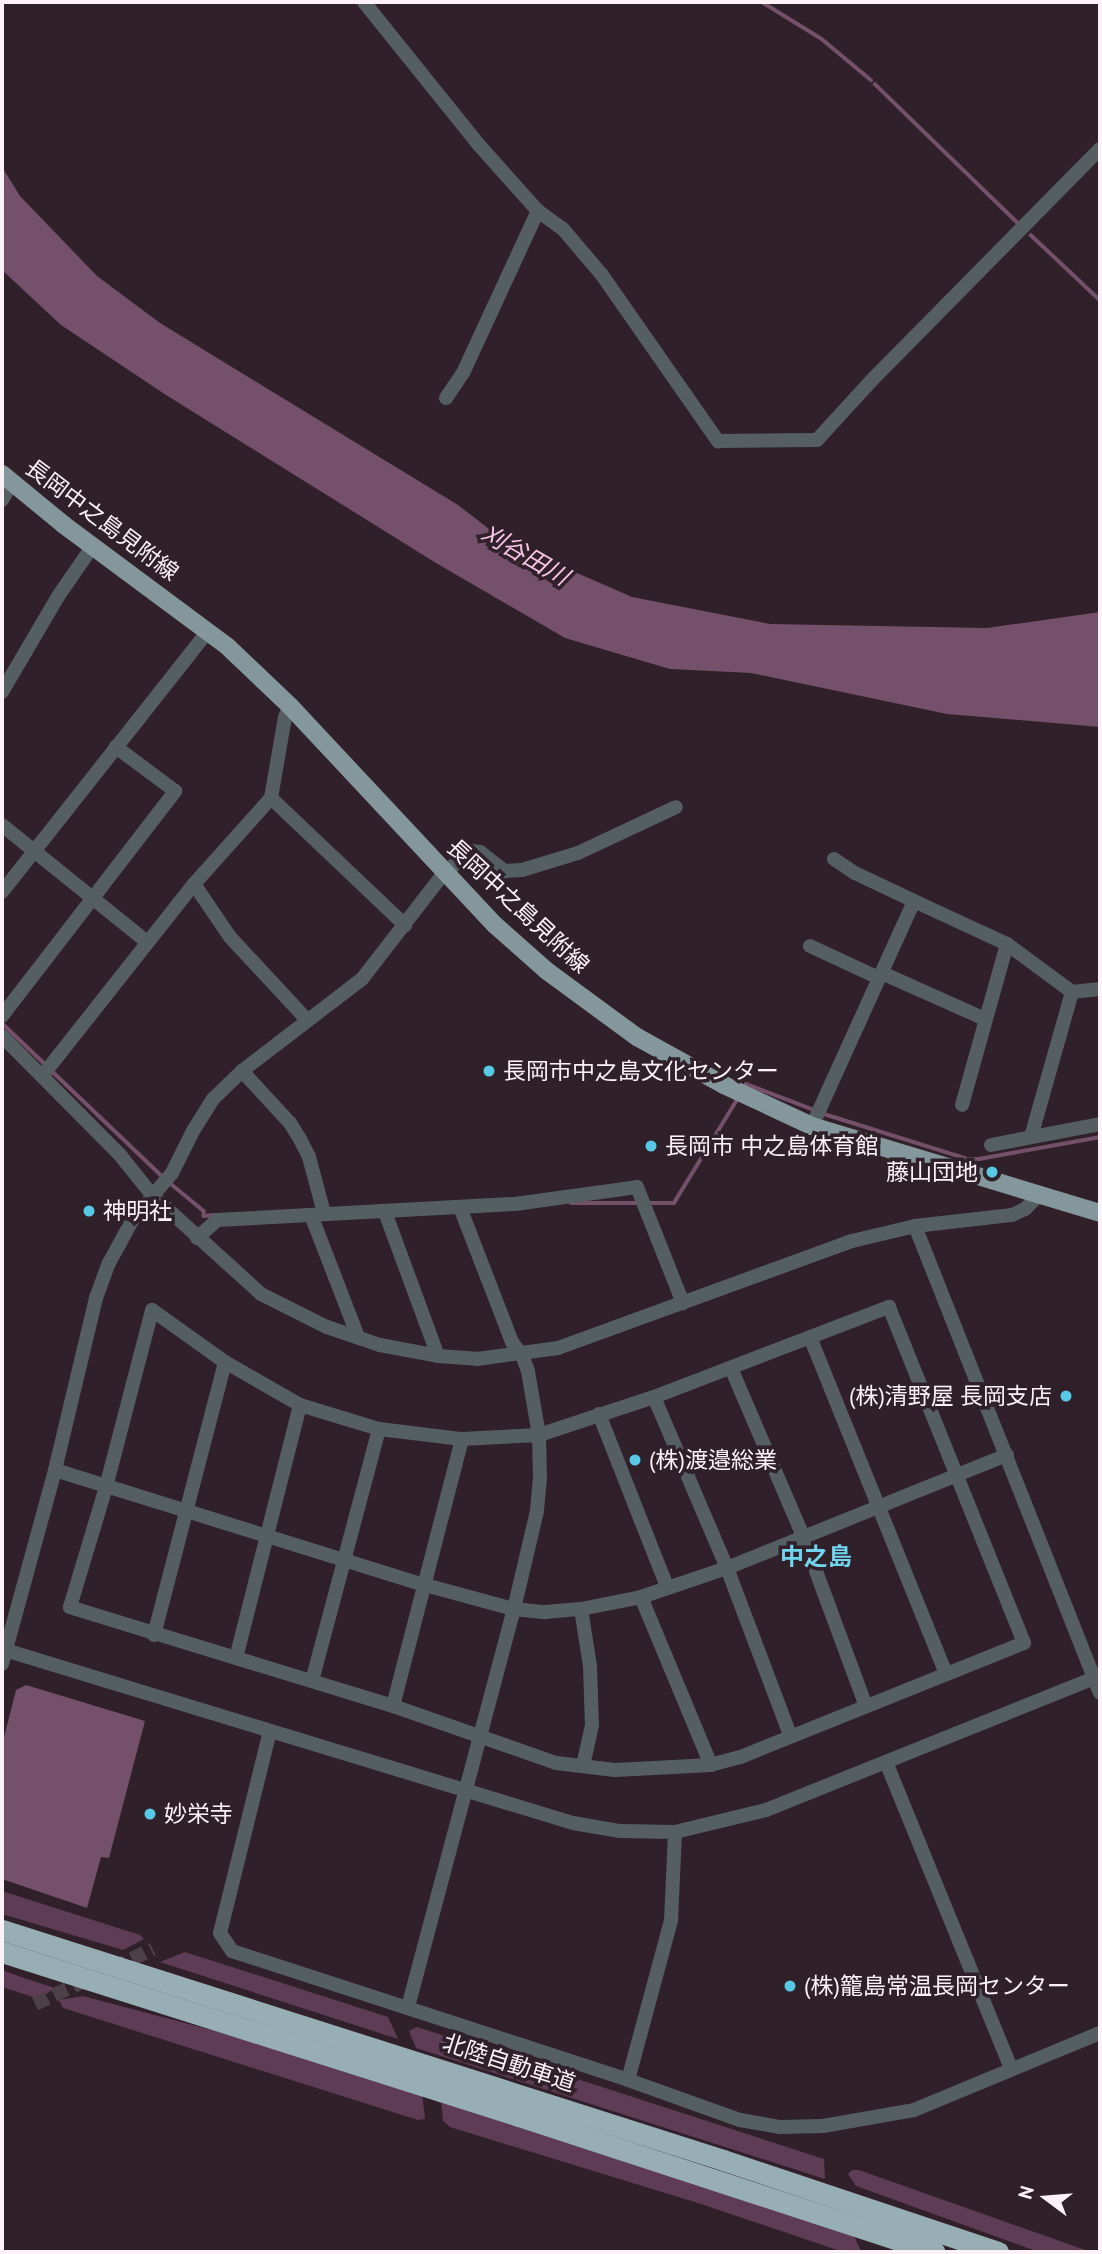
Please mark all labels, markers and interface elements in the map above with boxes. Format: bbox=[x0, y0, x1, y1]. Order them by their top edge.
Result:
street label: 長岡中之島見附線 bbox=[20, 454, 184, 586]
water label: 刈谷田川 bbox=[476, 519, 574, 591]
street label: 長岡中之島見附線 bbox=[441, 833, 595, 979]
place label: 長岡市中之島文化センター bbox=[503, 1057, 779, 1085]
marker: 長岡市中之島文化センター bbox=[481, 1063, 497, 1079]
place label: 長岡市 中之島体育館 bbox=[665, 1132, 878, 1160]
marker: 長岡市 中之島体育館 bbox=[643, 1138, 659, 1154]
place label: 藤山団地 bbox=[886, 1158, 978, 1186]
marker: 藤山団地 bbox=[984, 1164, 1000, 1180]
place label: 神明社 bbox=[103, 1197, 172, 1225]
marker: 神明社 bbox=[81, 1203, 97, 1219]
place label: (株)清野屋 長岡支店 bbox=[849, 1382, 1052, 1410]
marker: (株)清野屋 長岡支店 bbox=[1058, 1388, 1074, 1404]
place label: (株)渡邉総業 bbox=[649, 1446, 777, 1474]
marker: (株)渡邉総業 bbox=[627, 1452, 643, 1468]
district label: 中之島 bbox=[780, 1543, 852, 1571]
place label: 妙栄寺 bbox=[164, 1800, 233, 1828]
marker: 妙栄寺 bbox=[142, 1806, 158, 1822]
place label: (株)籠島常温長岡センター bbox=[804, 1972, 1070, 2000]
marker: (株)籠島常温長岡センター bbox=[782, 1978, 798, 1994]
street label: 北陸自動車道 bbox=[439, 2029, 579, 2097]
north arrow bbox=[1011, 2163, 1081, 2233]
text: N bbox=[1013, 2183, 1039, 2202]

